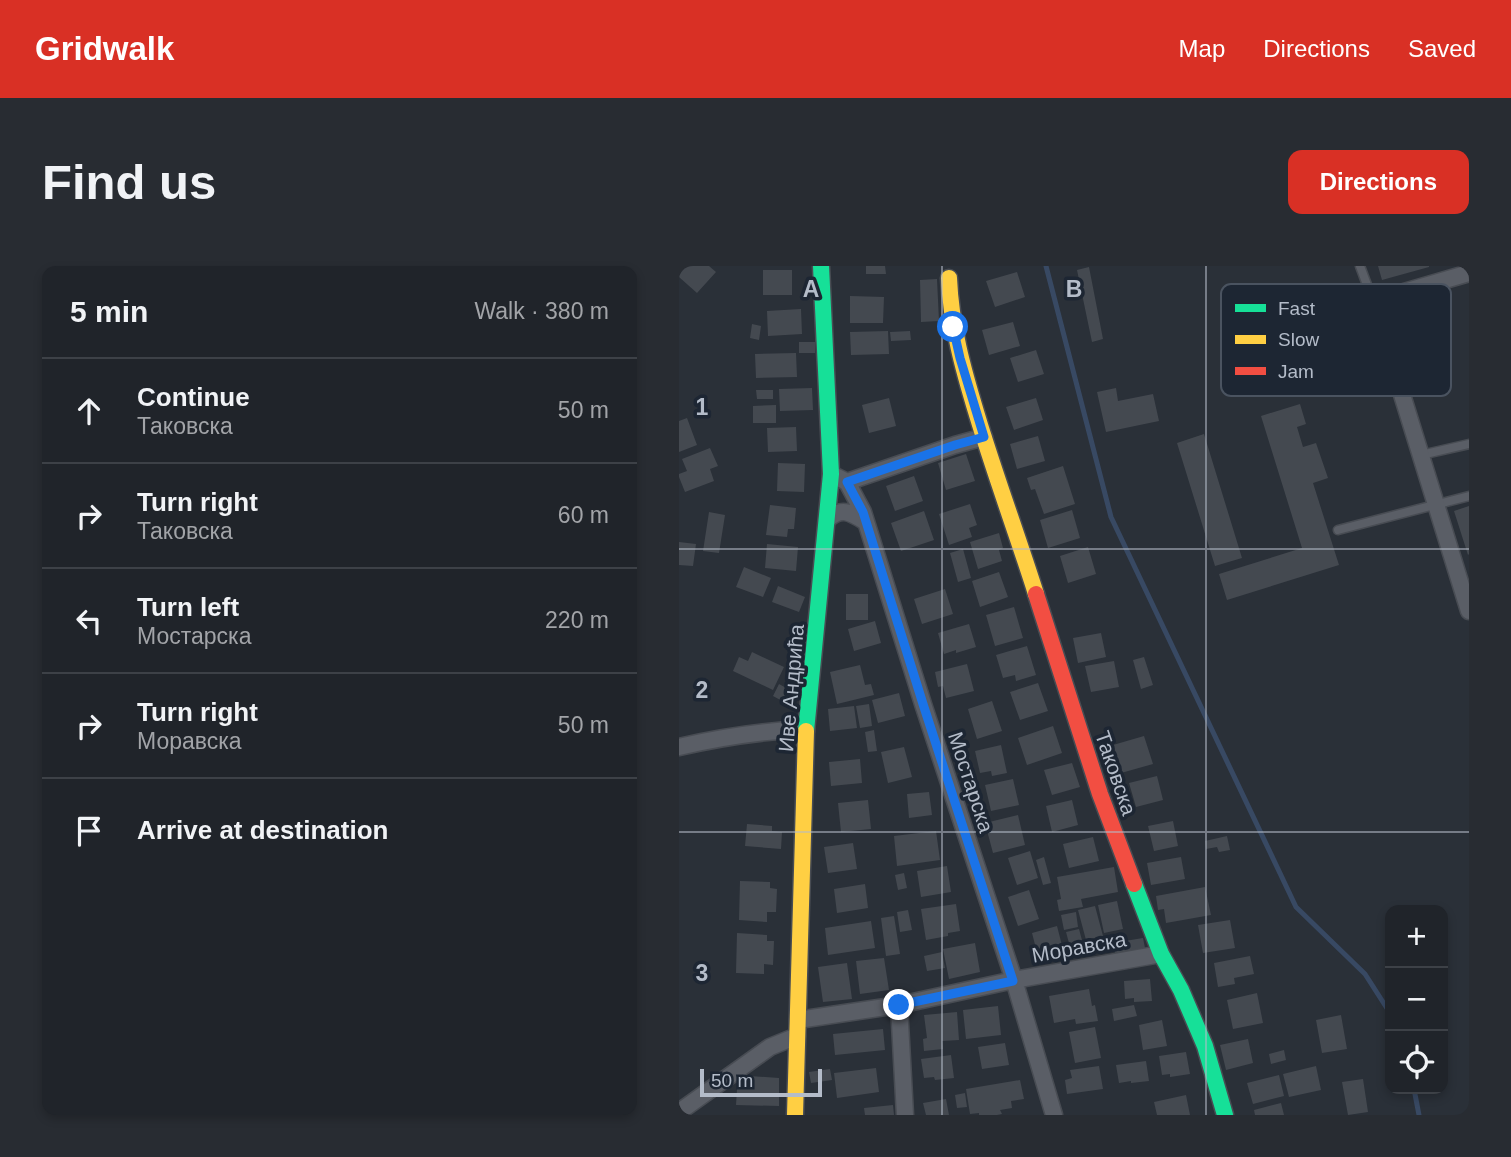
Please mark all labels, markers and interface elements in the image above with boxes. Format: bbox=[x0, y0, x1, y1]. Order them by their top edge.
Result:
text: Gridwalk bbox=[35, 30, 174, 67]
text: Map bbox=[1179, 35, 1225, 62]
text: Directions bbox=[1263, 35, 1370, 62]
text: Saved bbox=[1408, 35, 1476, 62]
button: Directions bbox=[1288, 150, 1469, 214]
text: Find us bbox=[42, 155, 216, 209]
text: A bbox=[803, 276, 819, 302]
text: B bbox=[1066, 276, 1082, 302]
legend bbox=[1221, 284, 1451, 396]
text: 5 min bbox=[70, 295, 148, 328]
text: Walk · 380 m bbox=[474, 298, 609, 324]
text: Fast bbox=[1278, 298, 1316, 319]
route start bbox=[937, 311, 968, 342]
text: Slow bbox=[1278, 329, 1319, 350]
text: Jam bbox=[1278, 361, 1314, 382]
text: Continue bbox=[137, 382, 250, 412]
icon: ahead bbox=[70, 392, 108, 430]
text: 1 bbox=[696, 394, 709, 420]
text: 50 m bbox=[558, 397, 609, 423]
text: Таковска bbox=[137, 413, 233, 439]
text: Turn right bbox=[137, 487, 258, 517]
icon: right bbox=[70, 497, 108, 535]
text: 60 m bbox=[558, 502, 609, 528]
text: Таковска bbox=[137, 518, 233, 544]
text: Turn left bbox=[137, 592, 239, 622]
icon: left bbox=[70, 602, 108, 640]
text: 220 m bbox=[545, 607, 609, 633]
text: Мостарска bbox=[137, 623, 251, 649]
street label: Иве Андрића bbox=[774, 623, 808, 753]
text: 2 bbox=[696, 677, 708, 703]
text: Turn right bbox=[137, 697, 258, 727]
icon: right bbox=[70, 707, 108, 745]
text: 50 m bbox=[558, 712, 609, 738]
text: Моравска bbox=[137, 728, 242, 754]
street label: Таковска bbox=[1091, 728, 1141, 818]
street label: Мостарска bbox=[944, 729, 998, 836]
icon: arrive bbox=[70, 812, 108, 850]
text: Arrive at destination bbox=[137, 815, 388, 845]
map controls bbox=[1385, 905, 1448, 1094]
button: + bbox=[1385, 905, 1448, 968]
street label: Моравска bbox=[1030, 927, 1128, 967]
text: 3 bbox=[696, 960, 708, 986]
button: − bbox=[1385, 968, 1448, 1031]
route end bbox=[883, 989, 914, 1020]
button: locate bbox=[1385, 1031, 1448, 1094]
scale bar bbox=[700, 1066, 823, 1098]
text: 50 m bbox=[711, 1070, 753, 1091]

